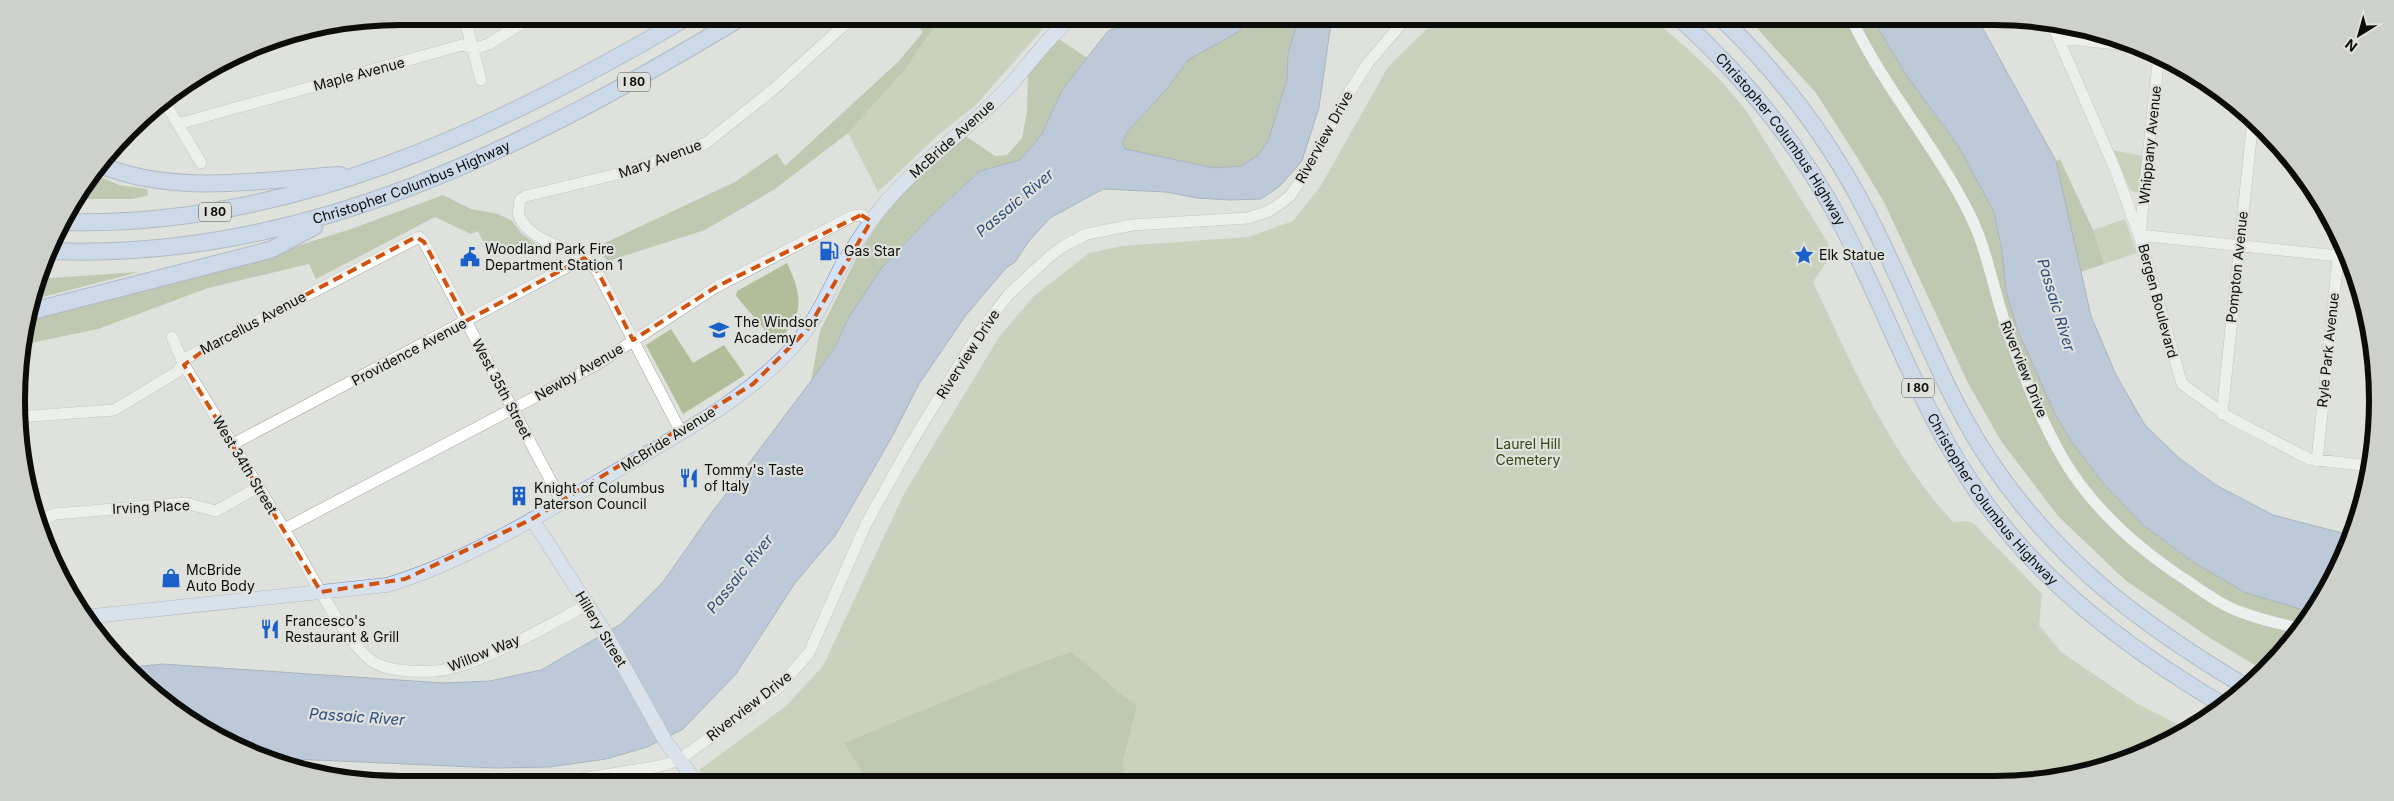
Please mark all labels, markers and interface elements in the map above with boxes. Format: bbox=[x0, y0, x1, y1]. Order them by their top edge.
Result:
north arrow bbox=[2334, 10, 2384, 60]
text: N bbox=[2341, 36, 2360, 56]
street label: Christopher Columbus Highway bbox=[1712, 49, 1850, 228]
street label: Maple Avenue bbox=[311, 53, 406, 94]
road number: I 80 bbox=[618, 72, 650, 91]
street label: Whippany Avenue bbox=[2135, 85, 2164, 205]
street label: Riverview Drive bbox=[1291, 88, 1356, 186]
street label: McBride Avenue bbox=[906, 96, 998, 181]
street label: Christopher Columbus Highway bbox=[310, 136, 513, 227]
street label: Mary Avenue bbox=[616, 136, 704, 181]
water label: Passaic River bbox=[972, 164, 1058, 241]
road number: I 80 bbox=[199, 202, 231, 222]
street label: Pompton Avenue bbox=[2222, 210, 2251, 324]
place label: Woodland Park Fire Department Station 1 bbox=[485, 240, 623, 273]
fuel station icon: Gas Star bbox=[818, 240, 840, 262]
place label: Gas Star bbox=[844, 242, 900, 259]
street label: Bergen Boulevard bbox=[2135, 242, 2182, 360]
place icon: Elk Statue bbox=[1793, 244, 1815, 266]
public building icon: Woodland Park Fire Department Station 1 bbox=[459, 246, 481, 268]
place label: Elk Statue bbox=[1819, 246, 1885, 263]
water label: Passaic River bbox=[2033, 256, 2080, 354]
street label: Marcellus Avenue bbox=[197, 288, 309, 358]
street label: Ryle Park Avenue bbox=[2313, 292, 2342, 408]
street label: Riverview Drive bbox=[932, 306, 1003, 402]
place label: The Windsor Academy bbox=[734, 313, 819, 346]
street label: Providence Avenue bbox=[348, 314, 469, 389]
street label: Riverview Drive bbox=[1997, 318, 2052, 420]
school or university icon: The Windsor Academy bbox=[708, 319, 730, 341]
street label: West 35th Street bbox=[469, 336, 536, 442]
street label: Newby Avenue bbox=[532, 339, 626, 404]
road number: I 80 bbox=[1902, 378, 1934, 398]
street label: McBride Avenue bbox=[617, 403, 718, 475]
street label: Christopher Columbus Highway bbox=[1924, 410, 2062, 588]
street label: West 34th Street bbox=[210, 413, 282, 517]
park label: Laurel Hill Cemetery bbox=[1495, 435, 1561, 468]
place label: Tommy's Taste of Italy bbox=[704, 461, 804, 494]
restaurant icon: Tommy's Taste of Italy bbox=[678, 467, 700, 489]
place label: Knight of Columbus Paterson Council bbox=[534, 479, 665, 512]
building icon: Knight of Columbus Paterson Council bbox=[508, 485, 530, 507]
street label: Irving Place bbox=[112, 496, 190, 517]
water label: Passaic River bbox=[702, 530, 777, 617]
place label: McBride Auto Body bbox=[186, 561, 255, 594]
shop icon: McBride Auto Body bbox=[160, 567, 182, 589]
street label: Hillery Street bbox=[572, 588, 631, 670]
place label: Francesco's Restaurant & Grill bbox=[285, 612, 399, 645]
restaurant icon: Francesco's Restaurant & Grill bbox=[259, 618, 281, 640]
street label: Willow Way bbox=[445, 630, 522, 675]
street label: Riverview Drive bbox=[703, 667, 794, 744]
water label: Passaic River bbox=[309, 704, 406, 729]

